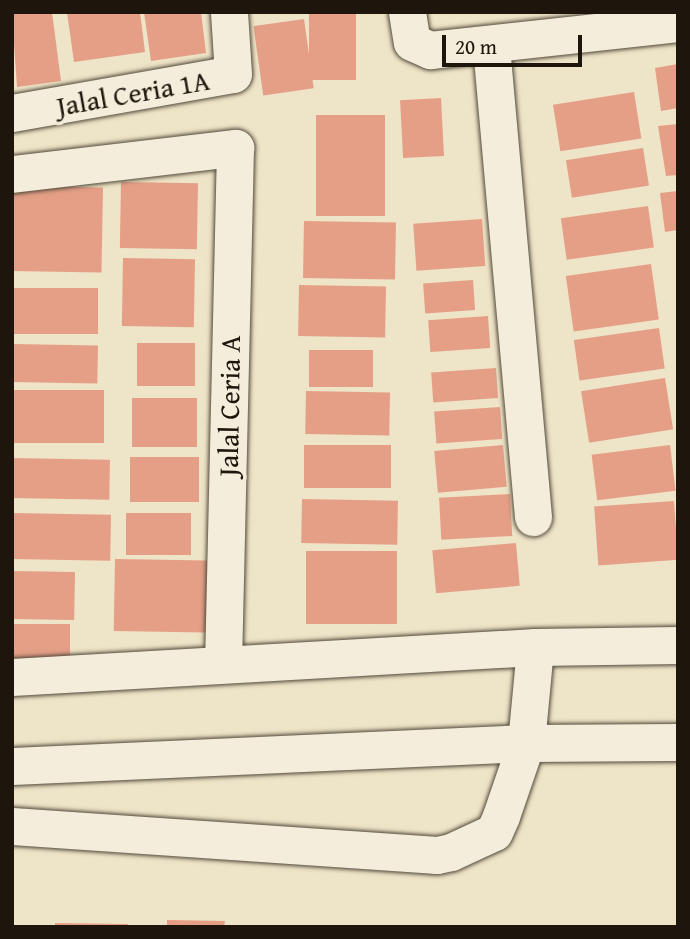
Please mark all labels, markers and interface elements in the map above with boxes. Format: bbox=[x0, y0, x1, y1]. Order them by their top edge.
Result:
scale bar bbox=[445, 21, 585, 65]
text: 20 m bbox=[455, 31, 497, 62]
street label: Jalal Ceria 1A bbox=[54, 63, 212, 123]
street label: Jalal Ceria A bbox=[211, 335, 247, 477]

